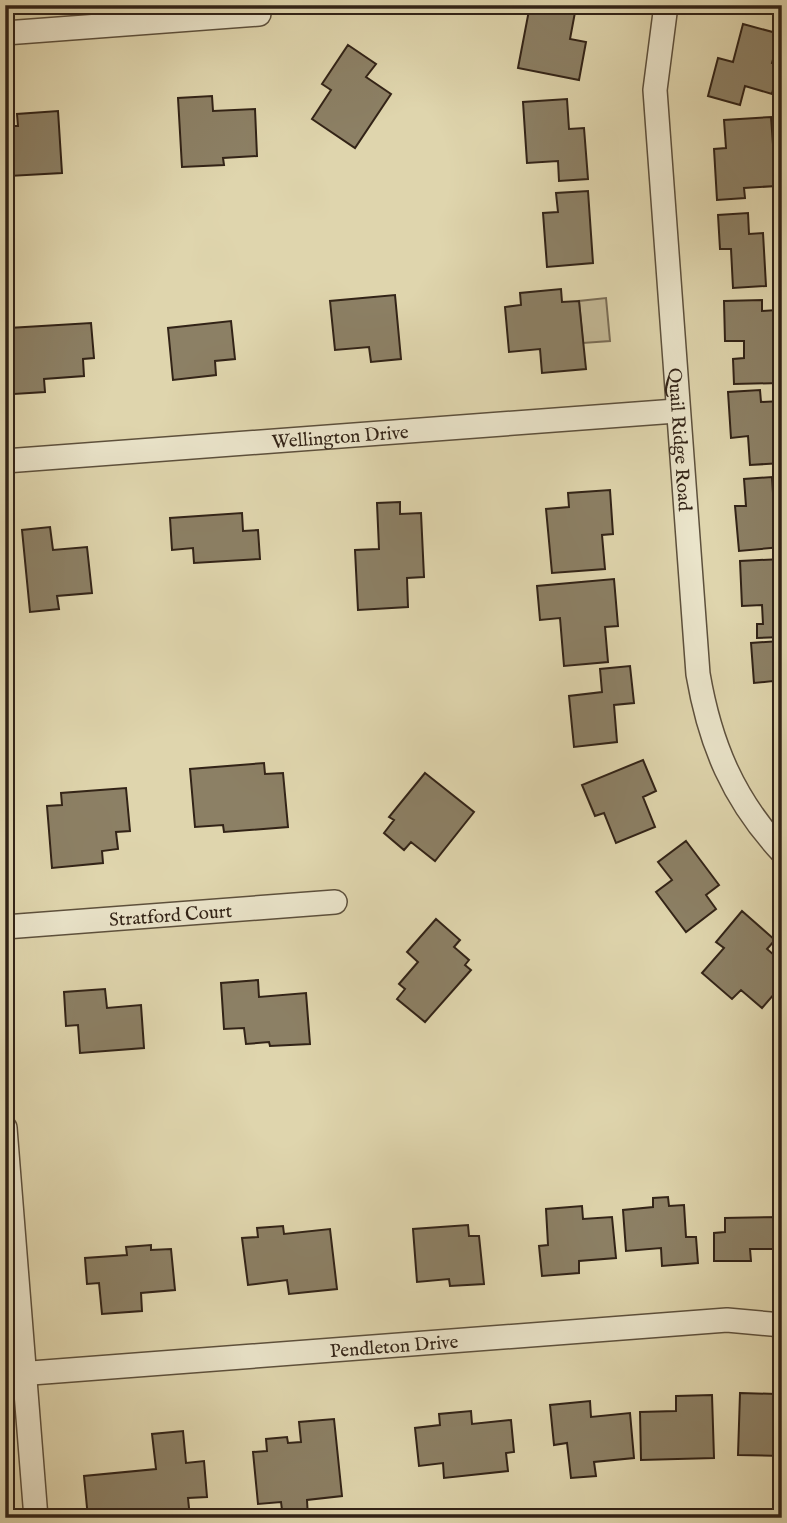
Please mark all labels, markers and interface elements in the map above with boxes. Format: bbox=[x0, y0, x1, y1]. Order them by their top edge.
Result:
street label: Quail Ridge Road bbox=[661, 367, 696, 513]
street label: Wellington Drive bbox=[271, 421, 410, 455]
street label: Stratford Court bbox=[108, 900, 234, 933]
street label: Pendleton Drive bbox=[329, 1330, 459, 1364]

